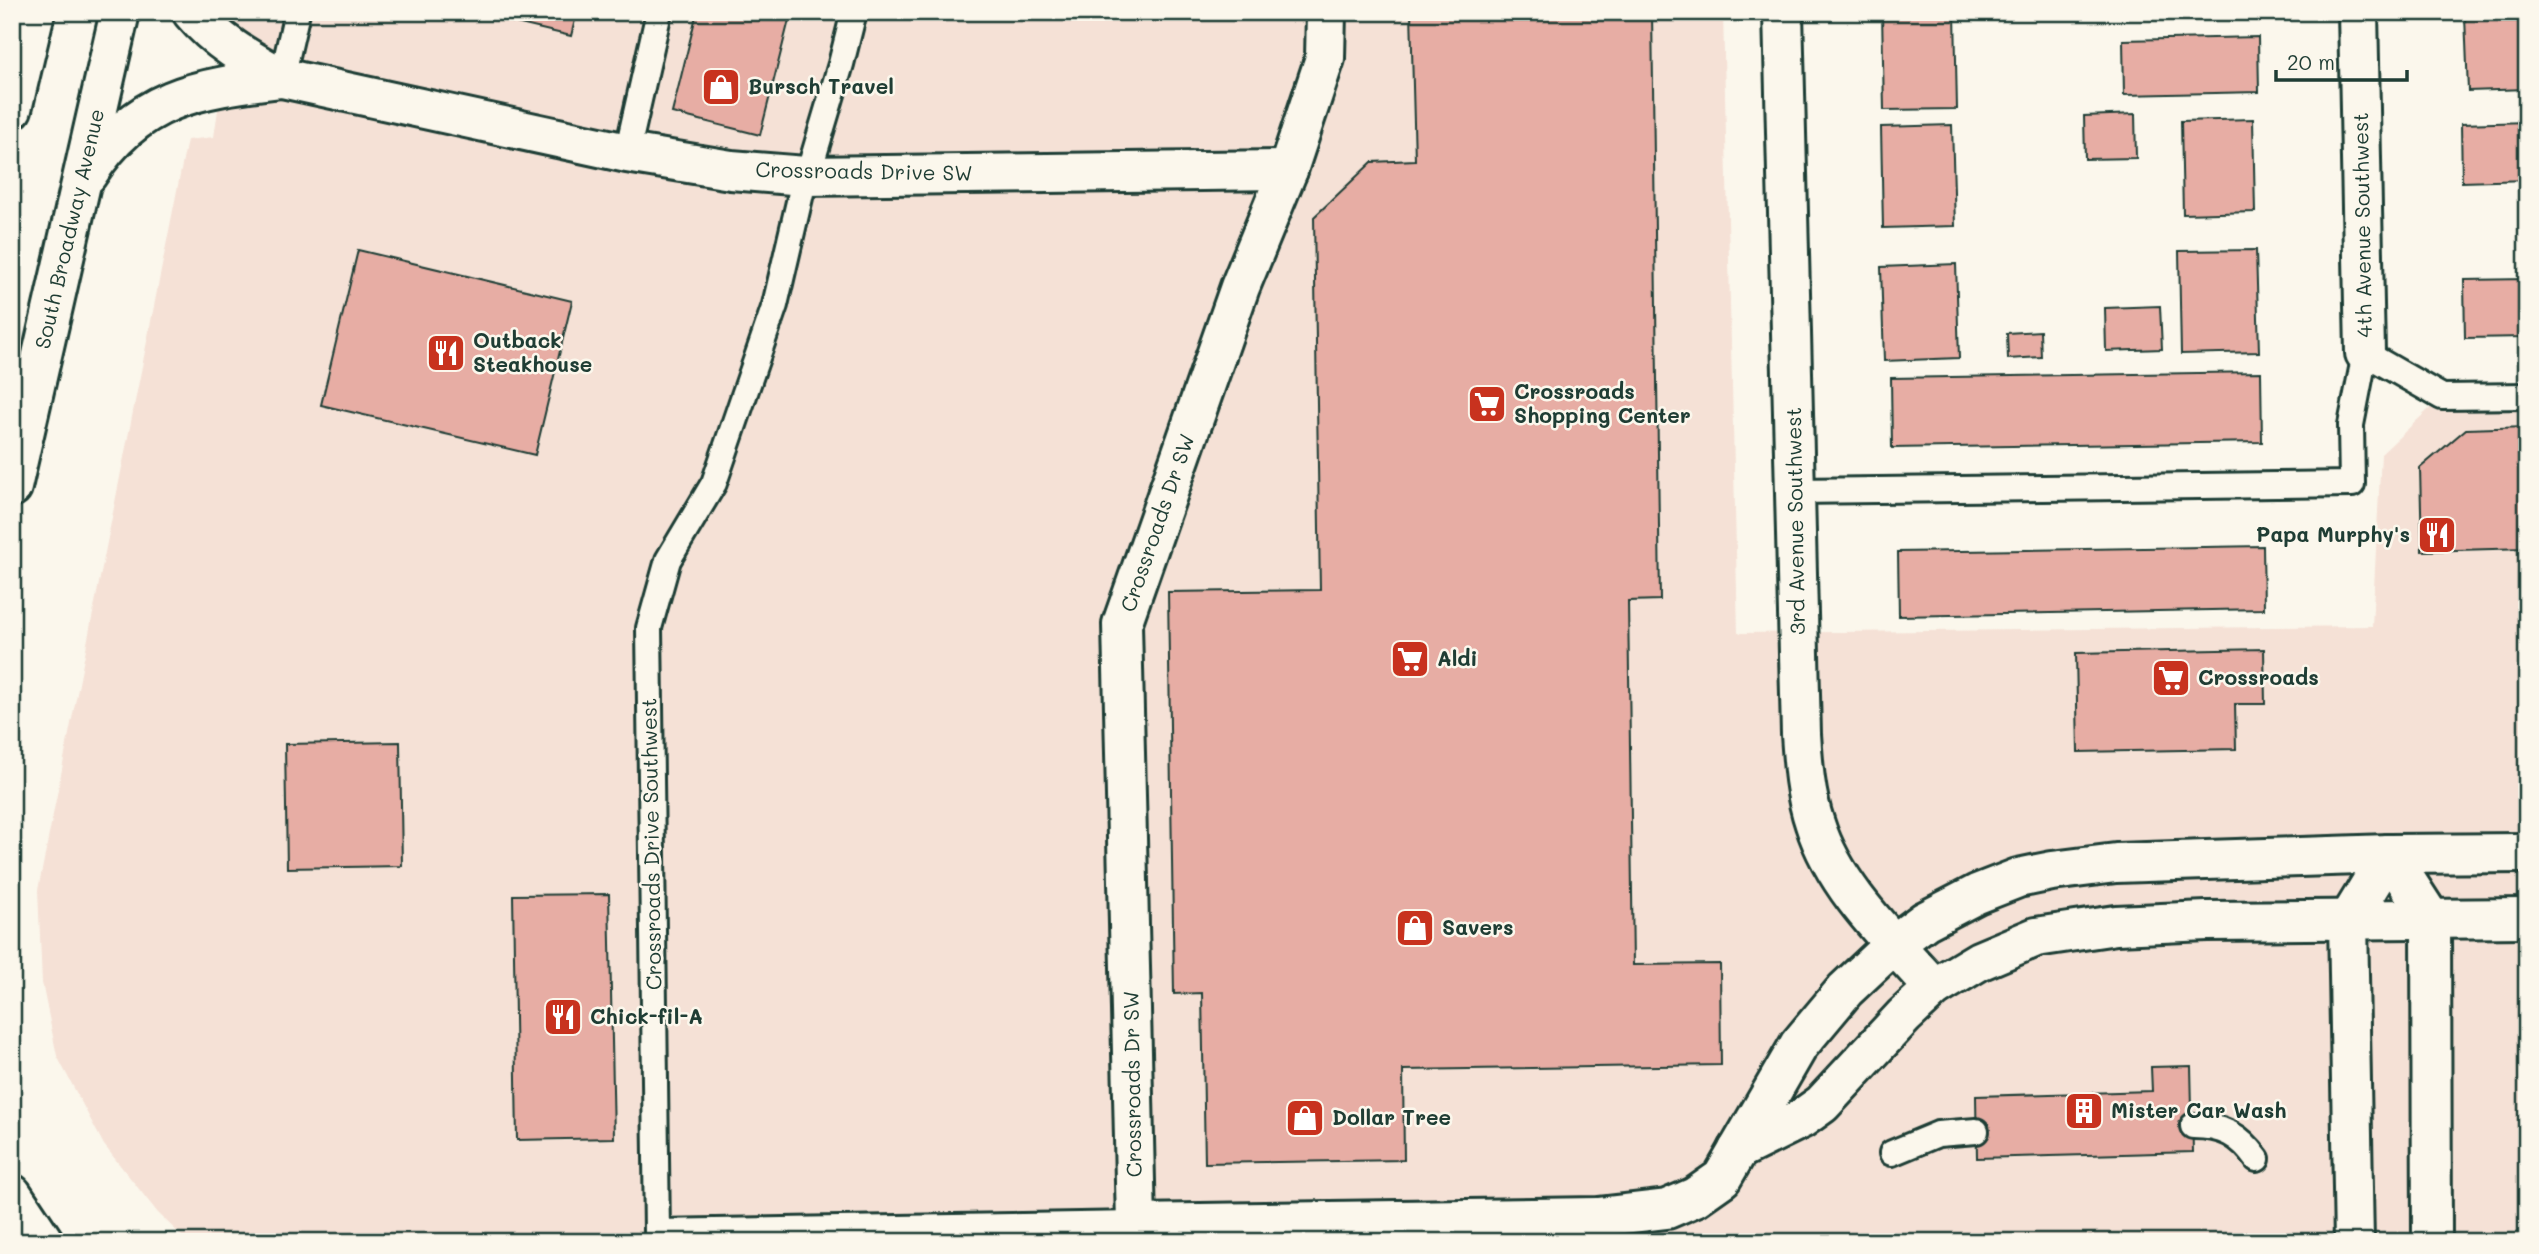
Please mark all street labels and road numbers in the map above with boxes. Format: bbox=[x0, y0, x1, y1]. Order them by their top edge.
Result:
street label: South Broadway Avenue bbox=[28, 106, 109, 351]
street label: 4th Avenue Southwest bbox=[2346, 112, 2377, 338]
street label: Crossroads Drive SW bbox=[755, 155, 973, 186]
street label: 3rd Avenue Southwest bbox=[1779, 407, 1810, 635]
street label: Crossroads Dr SW bbox=[1113, 430, 1200, 615]
street label: Crossroads Drive Southwest bbox=[634, 698, 667, 991]
street label: Crossroads Dr SW bbox=[1116, 990, 1147, 1178]

